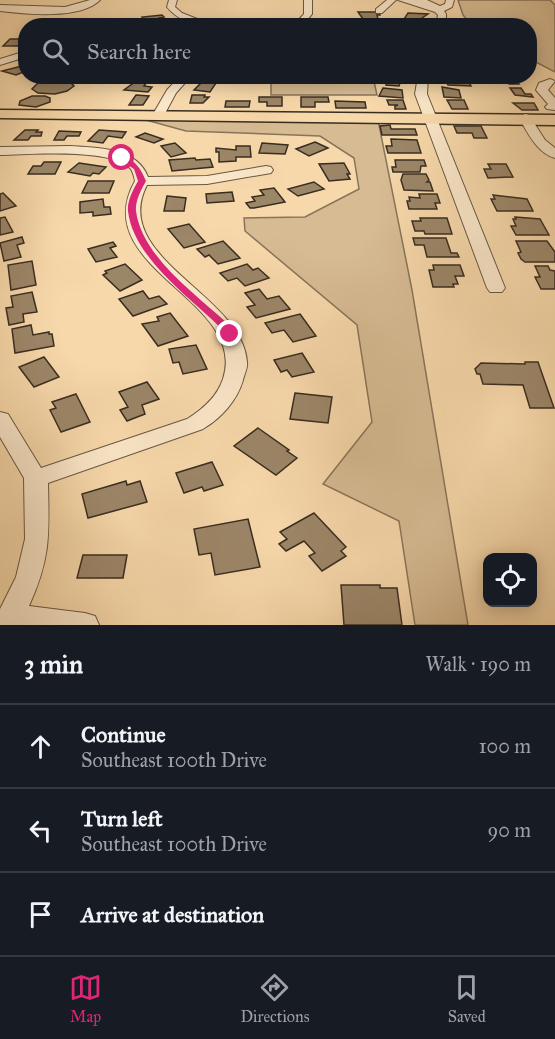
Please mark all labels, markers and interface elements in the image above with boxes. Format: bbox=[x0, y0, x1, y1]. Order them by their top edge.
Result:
search box bbox=[18, 18, 537, 84]
icon: search bbox=[39, 35, 72, 68]
text: Search here bbox=[87, 38, 191, 65]
route start bbox=[108, 144, 134, 170]
route end bbox=[216, 320, 242, 346]
map controls bbox=[483, 553, 537, 607]
button: locate bbox=[483, 553, 537, 607]
text: 3 min bbox=[24, 648, 83, 680]
text: Walk · 190 m bbox=[426, 652, 531, 676]
text: Continue bbox=[81, 721, 166, 748]
icon: ahead bbox=[24, 730, 57, 763]
text: 100 m bbox=[479, 734, 531, 758]
text: Southeast 100th Drive bbox=[81, 748, 267, 772]
text: Turn left bbox=[81, 805, 163, 832]
icon: left bbox=[24, 814, 57, 847]
text: 90 m bbox=[488, 818, 531, 842]
text: Southeast 100th Drive bbox=[81, 832, 267, 856]
icon: arrive bbox=[24, 898, 57, 931]
text: Arrive at destination bbox=[81, 901, 264, 928]
tab: Map bbox=[69, 971, 102, 1026]
tab: Directions bbox=[240, 971, 309, 1026]
tab: Saved bbox=[448, 971, 486, 1026]

